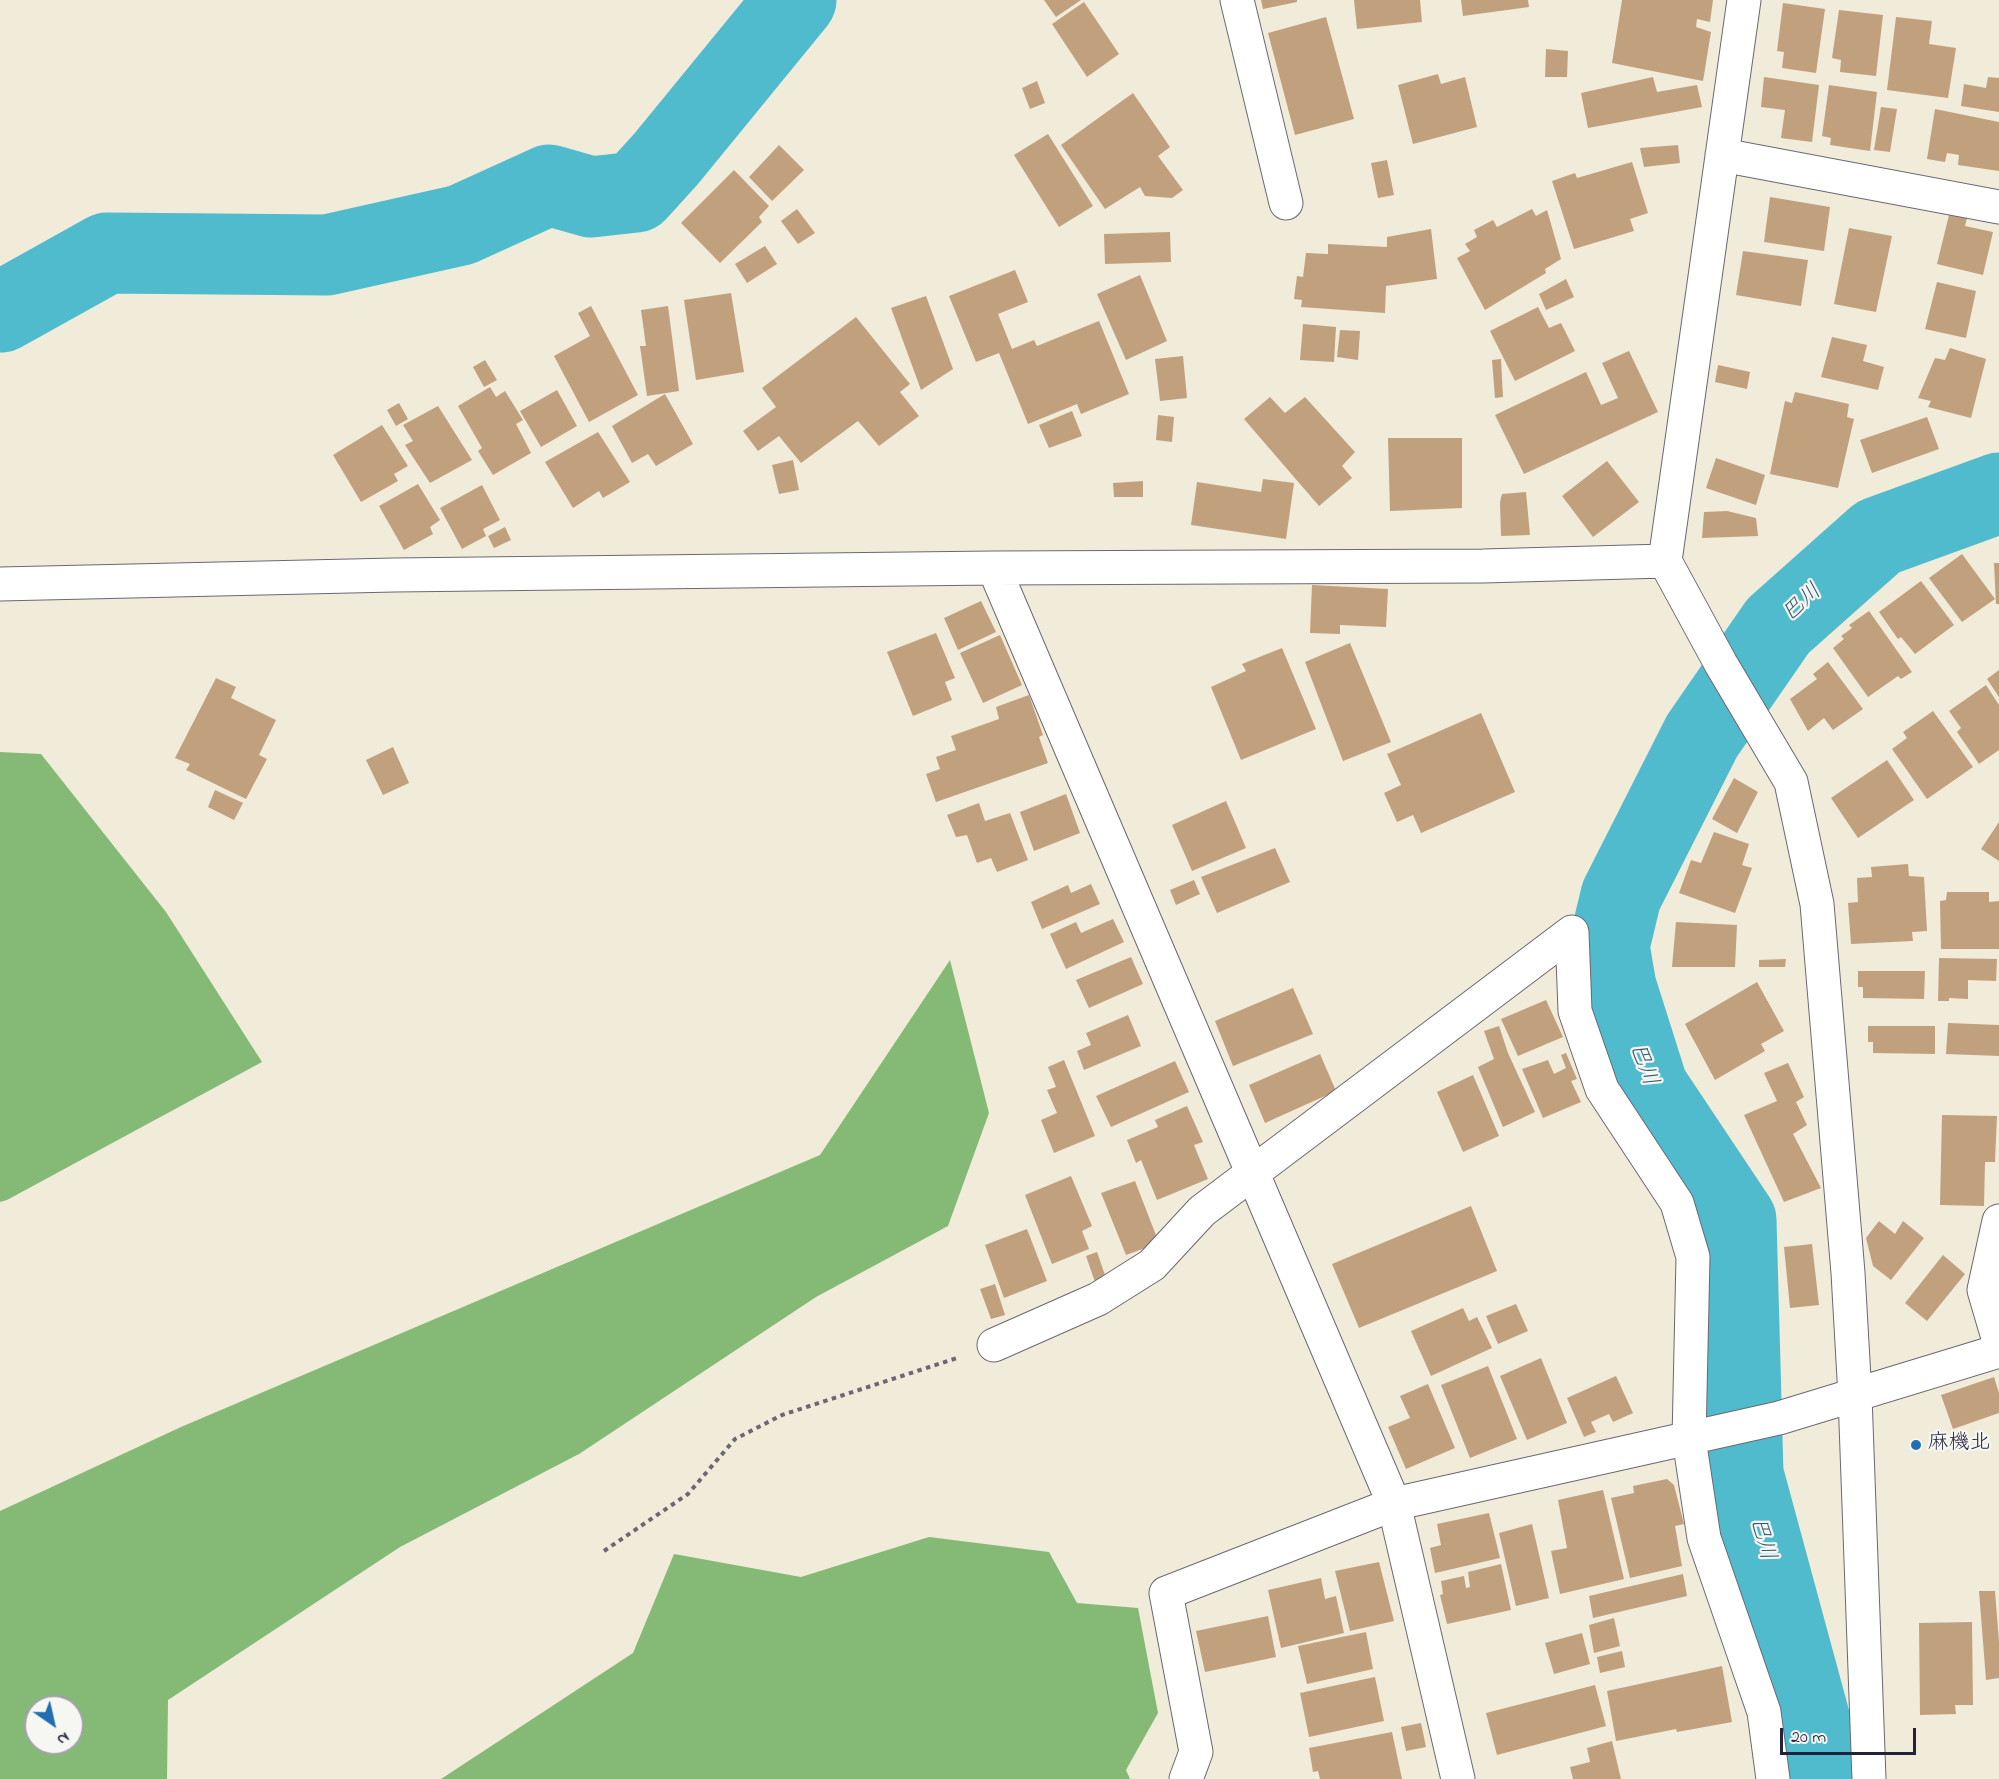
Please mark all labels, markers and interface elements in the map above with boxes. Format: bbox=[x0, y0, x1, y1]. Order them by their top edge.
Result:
water label: 巴川 bbox=[1778, 579, 1828, 629]
water label: 巴川 bbox=[1622, 1040, 1662, 1090]
place label: 麻機北 bbox=[1928, 1432, 1991, 1458]
marker: 麻機北 bbox=[1909, 1438, 1923, 1452]
water label: 巴川 bbox=[1743, 1514, 1779, 1564]
north arrow bbox=[24, 1695, 84, 1755]
scale bar bbox=[1783, 1716, 1920, 1754]
text: N bbox=[52, 1725, 74, 1751]
text: 20 m bbox=[1791, 1725, 1826, 1751]

